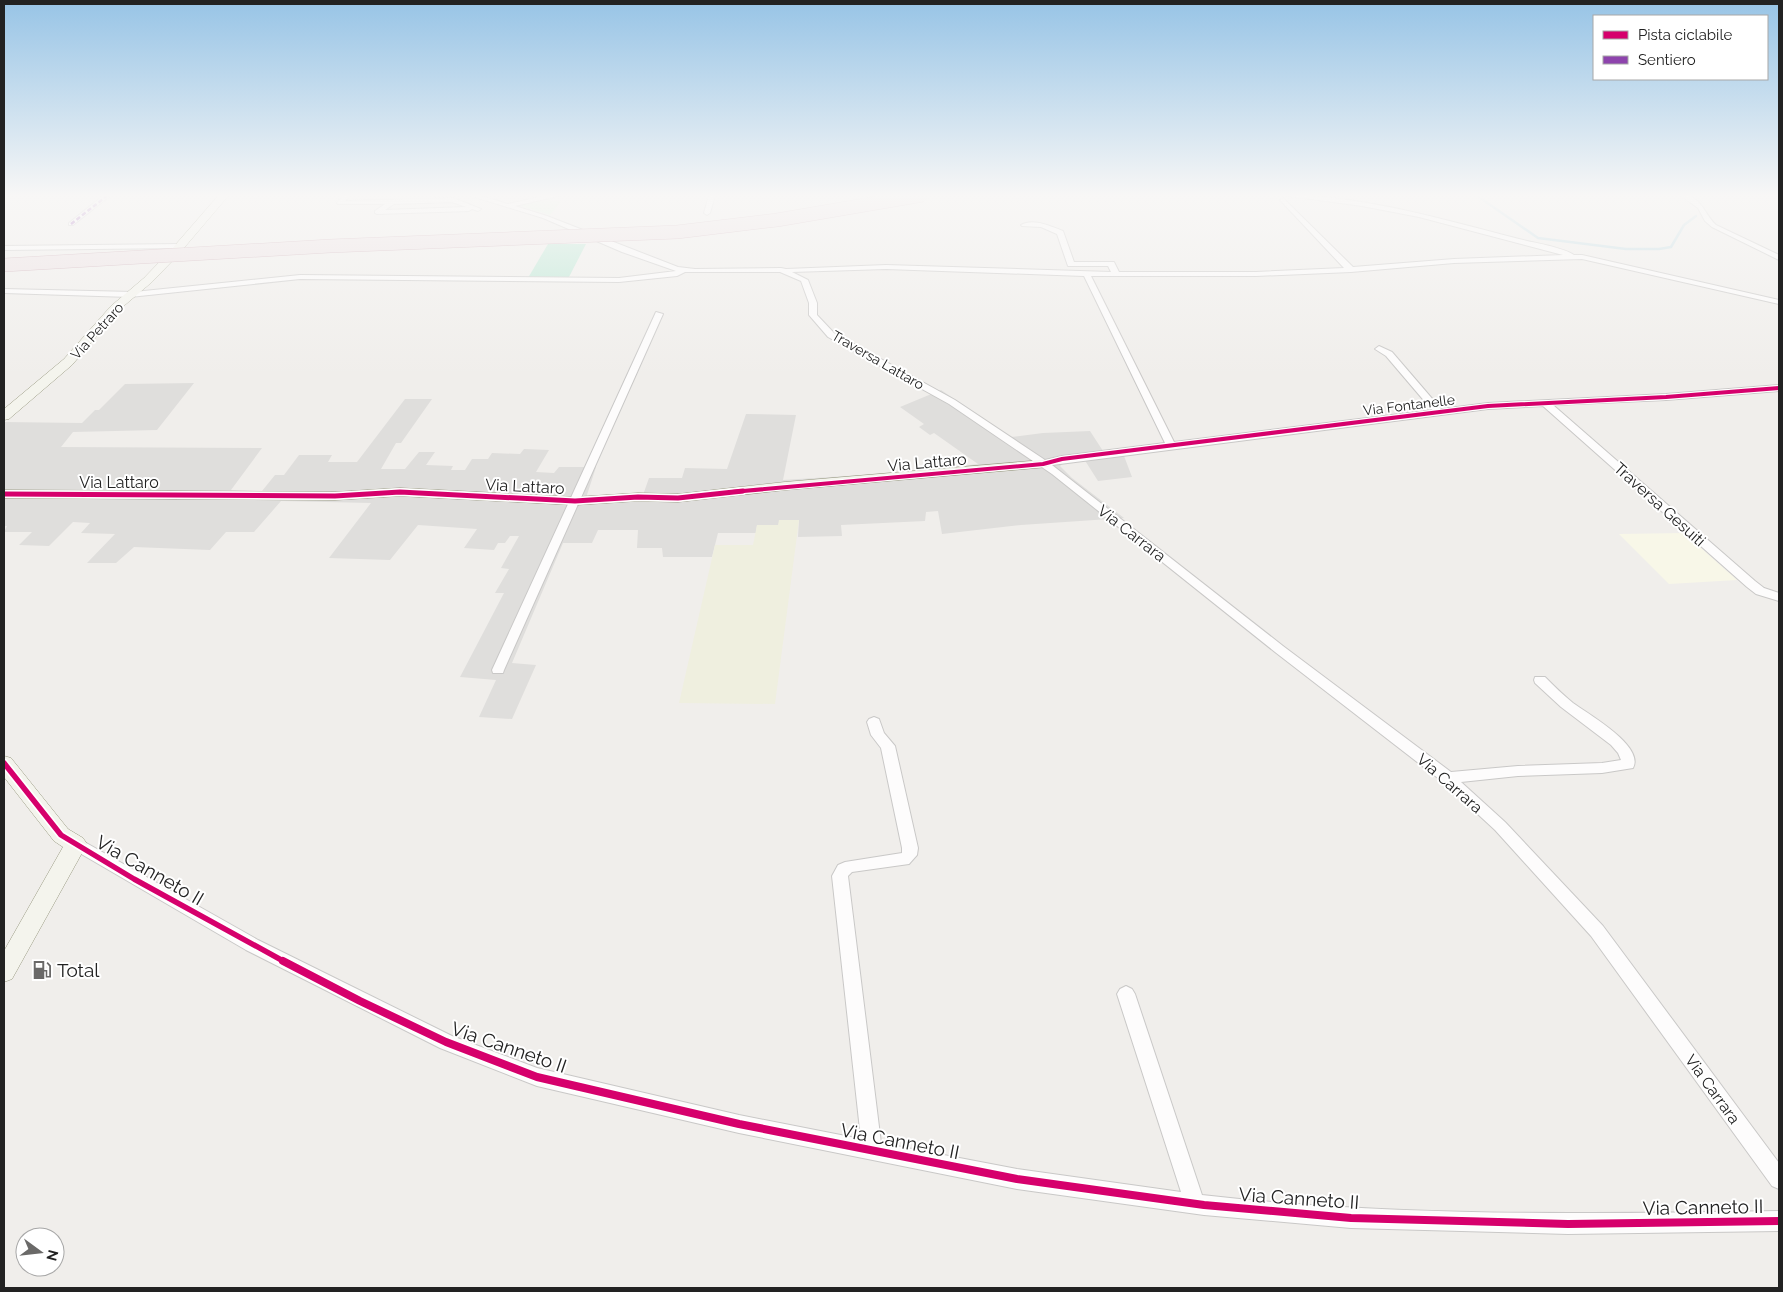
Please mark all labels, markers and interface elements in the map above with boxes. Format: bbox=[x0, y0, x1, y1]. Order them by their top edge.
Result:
legend bbox=[1593, 15, 1768, 80]
text: Pista ciclabile bbox=[1638, 26, 1732, 44]
text: Sentiero bbox=[1638, 51, 1696, 69]
street label: Via Petraro bbox=[67, 299, 127, 363]
street label: Traversa Lattaro bbox=[829, 327, 927, 393]
street label: Via Fontanelle bbox=[1362, 391, 1456, 419]
street label: Via Lattaro bbox=[887, 450, 967, 475]
street label: Traversa Gesuiti bbox=[1610, 458, 1709, 550]
street label: Via Lattaro bbox=[79, 473, 159, 492]
street label: Via Lattaro bbox=[485, 475, 565, 498]
street label: Via Carrara bbox=[1094, 501, 1169, 566]
street label: Via Carrara bbox=[1413, 750, 1486, 817]
street label: Via Canneto II bbox=[92, 830, 208, 910]
fuel station icon: Total bbox=[31, 959, 53, 981]
place label: Total bbox=[57, 959, 100, 981]
street label: Via Canneto II bbox=[448, 1017, 570, 1077]
street label: Via Carrara bbox=[1681, 1051, 1744, 1128]
street label: Via Canneto II bbox=[839, 1119, 961, 1163]
street label: Via Canneto II bbox=[1238, 1183, 1360, 1213]
street label: Via Canneto II bbox=[1643, 1195, 1763, 1219]
north arrow bbox=[15, 1227, 65, 1277]
text: N bbox=[43, 1248, 62, 1263]

